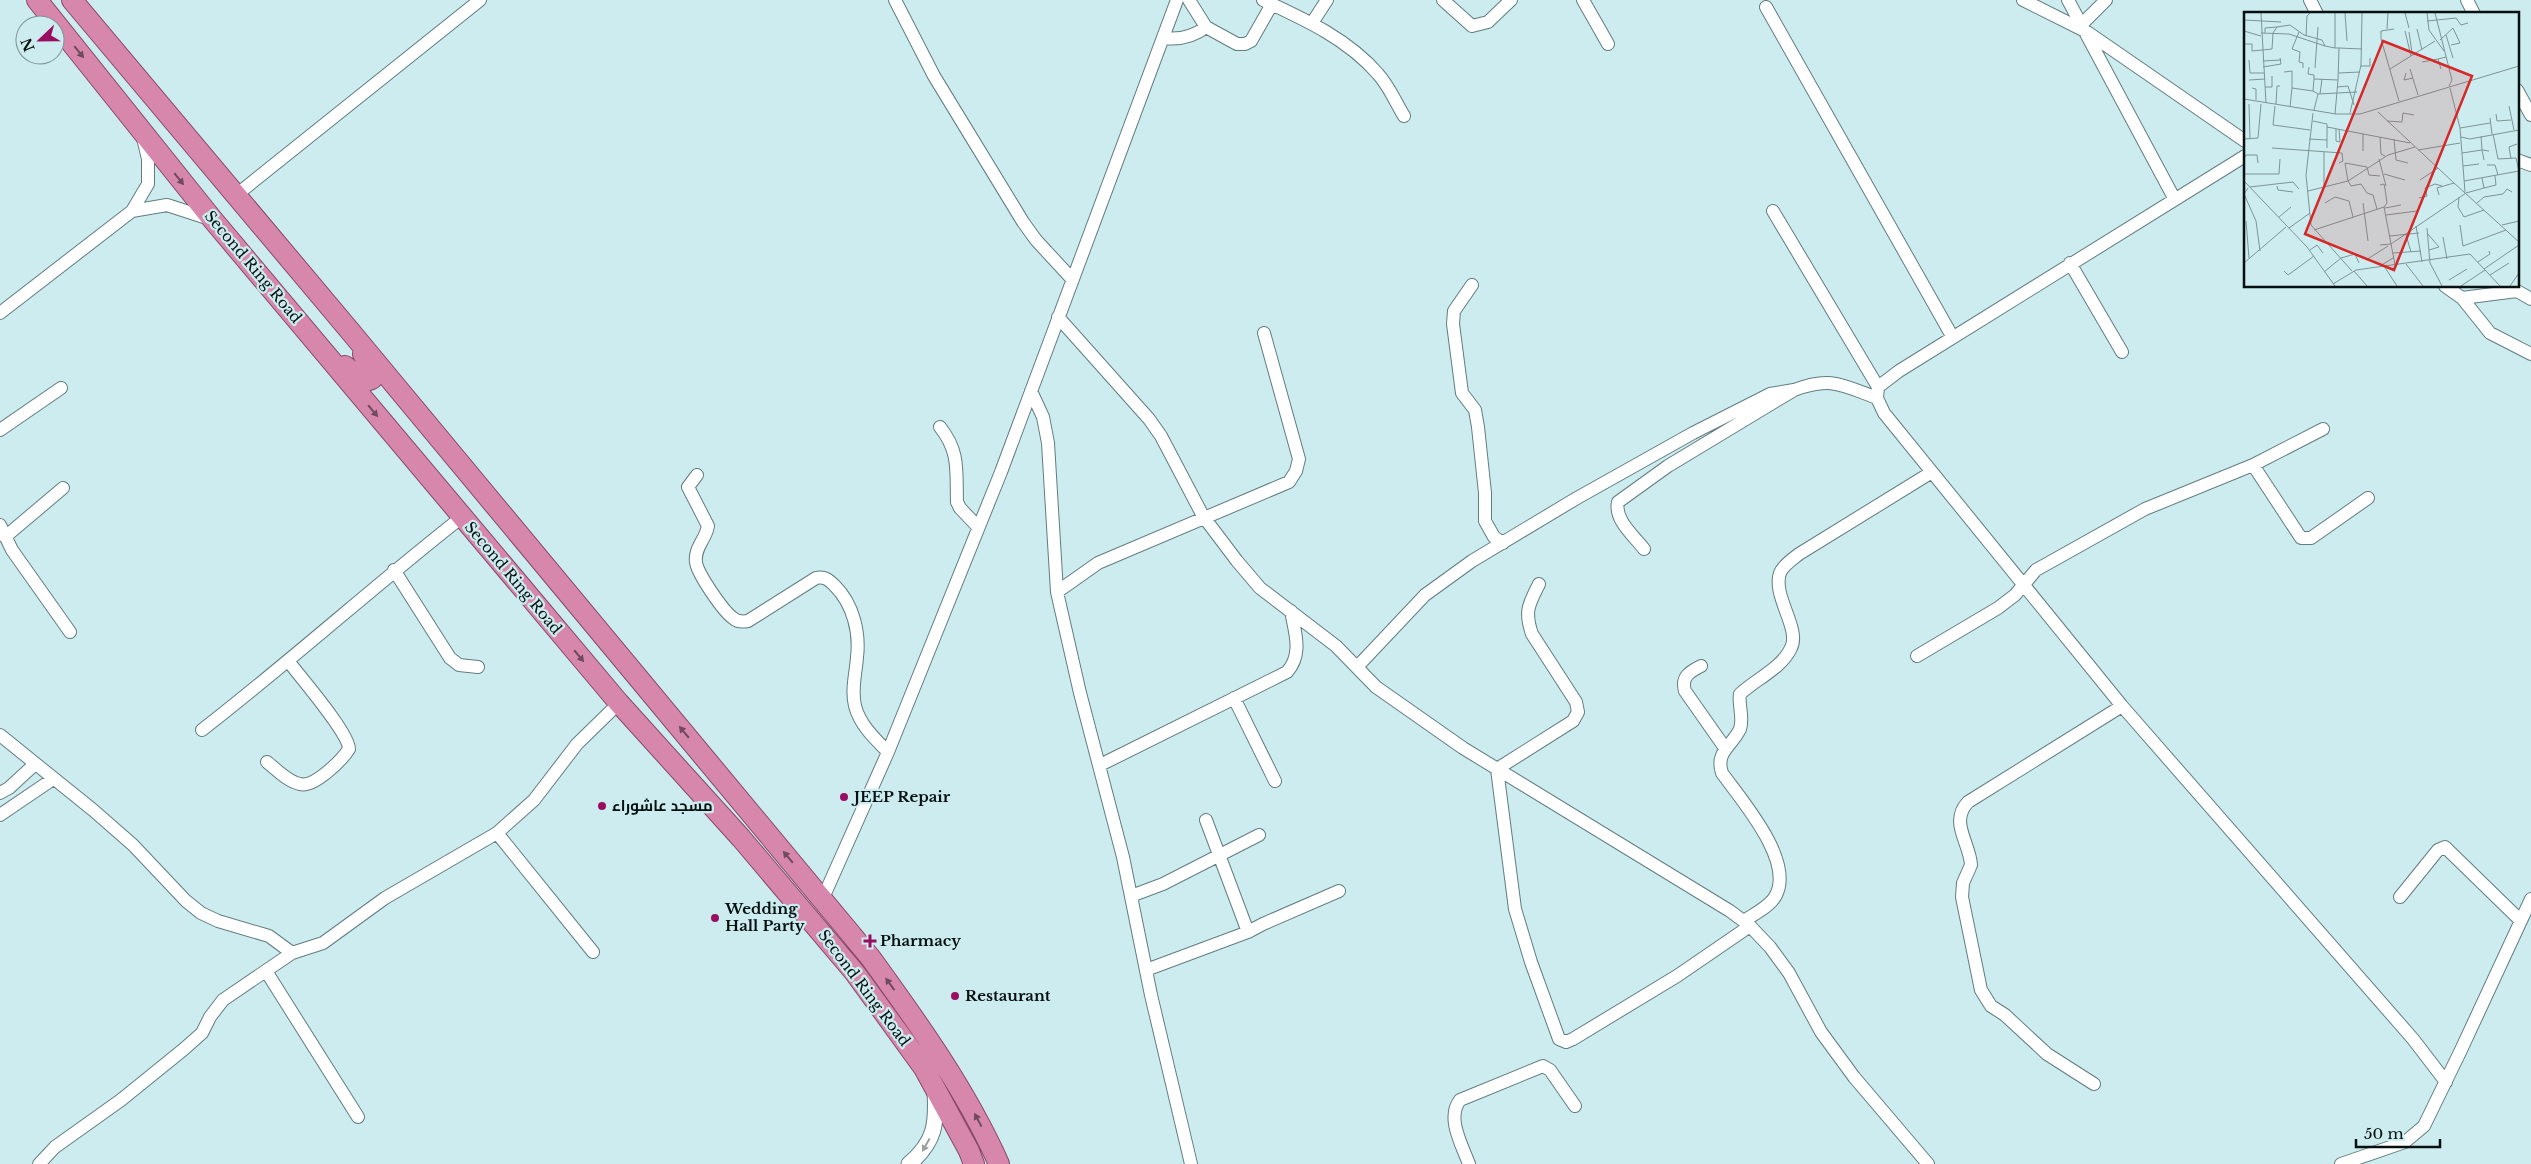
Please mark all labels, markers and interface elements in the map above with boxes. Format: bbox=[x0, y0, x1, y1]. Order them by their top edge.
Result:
inset map bbox=[2244, 12, 2518, 288]
north arrow bbox=[15, 15, 65, 65]
text: N bbox=[17, 35, 39, 54]
one-way arrow bbox=[73, 45, 84, 58]
one-way arrow bbox=[174, 172, 185, 185]
street label: Second Ring Road bbox=[201, 206, 306, 327]
one-way arrow bbox=[368, 405, 379, 418]
street label: Second Ring Road bbox=[461, 517, 566, 638]
one-way arrow bbox=[573, 650, 585, 662]
one-way arrow bbox=[678, 727, 690, 739]
place label: JEEP Repair bbox=[851, 787, 951, 806]
marker: JEEP Repair bbox=[838, 791, 850, 803]
place label: مسجد عاشوراء bbox=[612, 796, 713, 815]
marker: مسجد عاشوراء bbox=[596, 800, 608, 812]
one-way arrow bbox=[782, 852, 794, 864]
place label: Wedding Hall Party bbox=[724, 899, 805, 935]
marker: Wedding Hall Party bbox=[709, 912, 721, 924]
street label: Second Ring Road bbox=[814, 926, 914, 1050]
place label: Pharmacy bbox=[880, 931, 961, 950]
marker: Pharmacy bbox=[864, 935, 876, 947]
one-way arrow bbox=[885, 977, 895, 991]
place label: Restaurant bbox=[965, 986, 1051, 1005]
marker: Restaurant bbox=[949, 990, 961, 1002]
one-way arrow bbox=[974, 1113, 982, 1127]
scale bar bbox=[2356, 1116, 2440, 1148]
text: 50 m bbox=[2364, 1124, 2404, 1143]
one-way arrow bbox=[922, 1138, 930, 1153]

